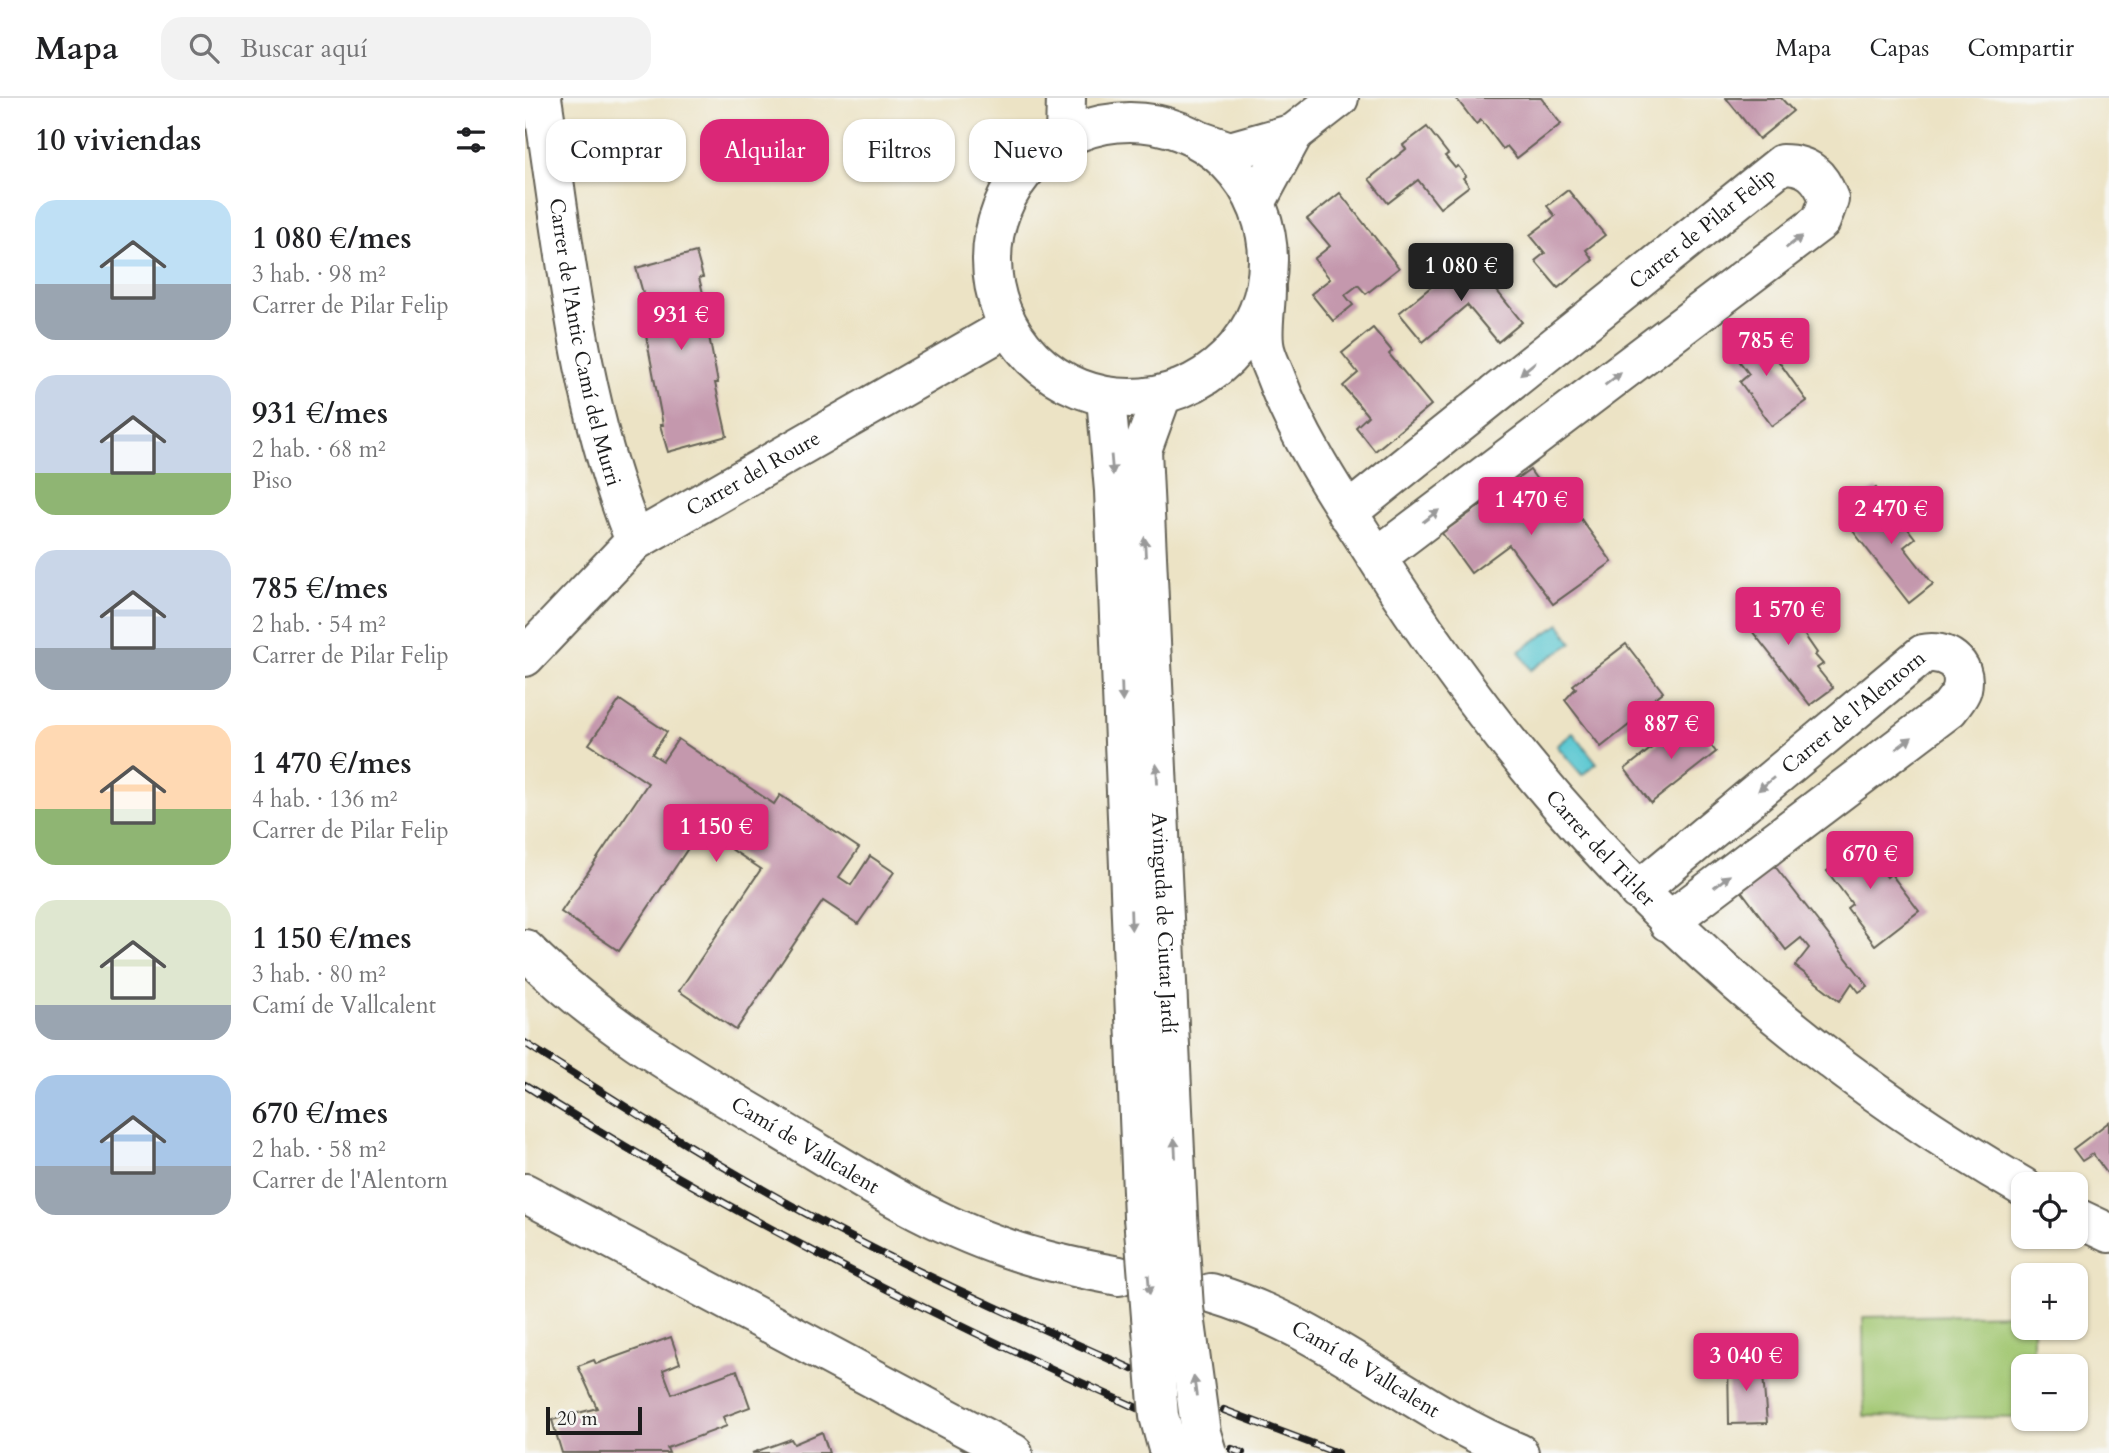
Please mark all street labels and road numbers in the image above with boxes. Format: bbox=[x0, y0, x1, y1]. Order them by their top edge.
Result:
street label: Carrer de Pilar Felip bbox=[1623, 161, 1781, 296]
street label: Carrer de l'Antic Camí del Murri bbox=[542, 196, 628, 490]
street label: Carrer del Roure bbox=[681, 424, 825, 524]
street label: Carrer de l'Alentorn bbox=[1775, 644, 1932, 781]
street label: Carrer del Til·ler bbox=[1539, 784, 1662, 914]
street label: Avinguda de Ciutat Jardí bbox=[1144, 812, 1183, 1034]
street label: Camí de Vallcalent bbox=[725, 1090, 885, 1201]
street label: Camí de Vallcalent bbox=[1286, 1314, 1445, 1425]

